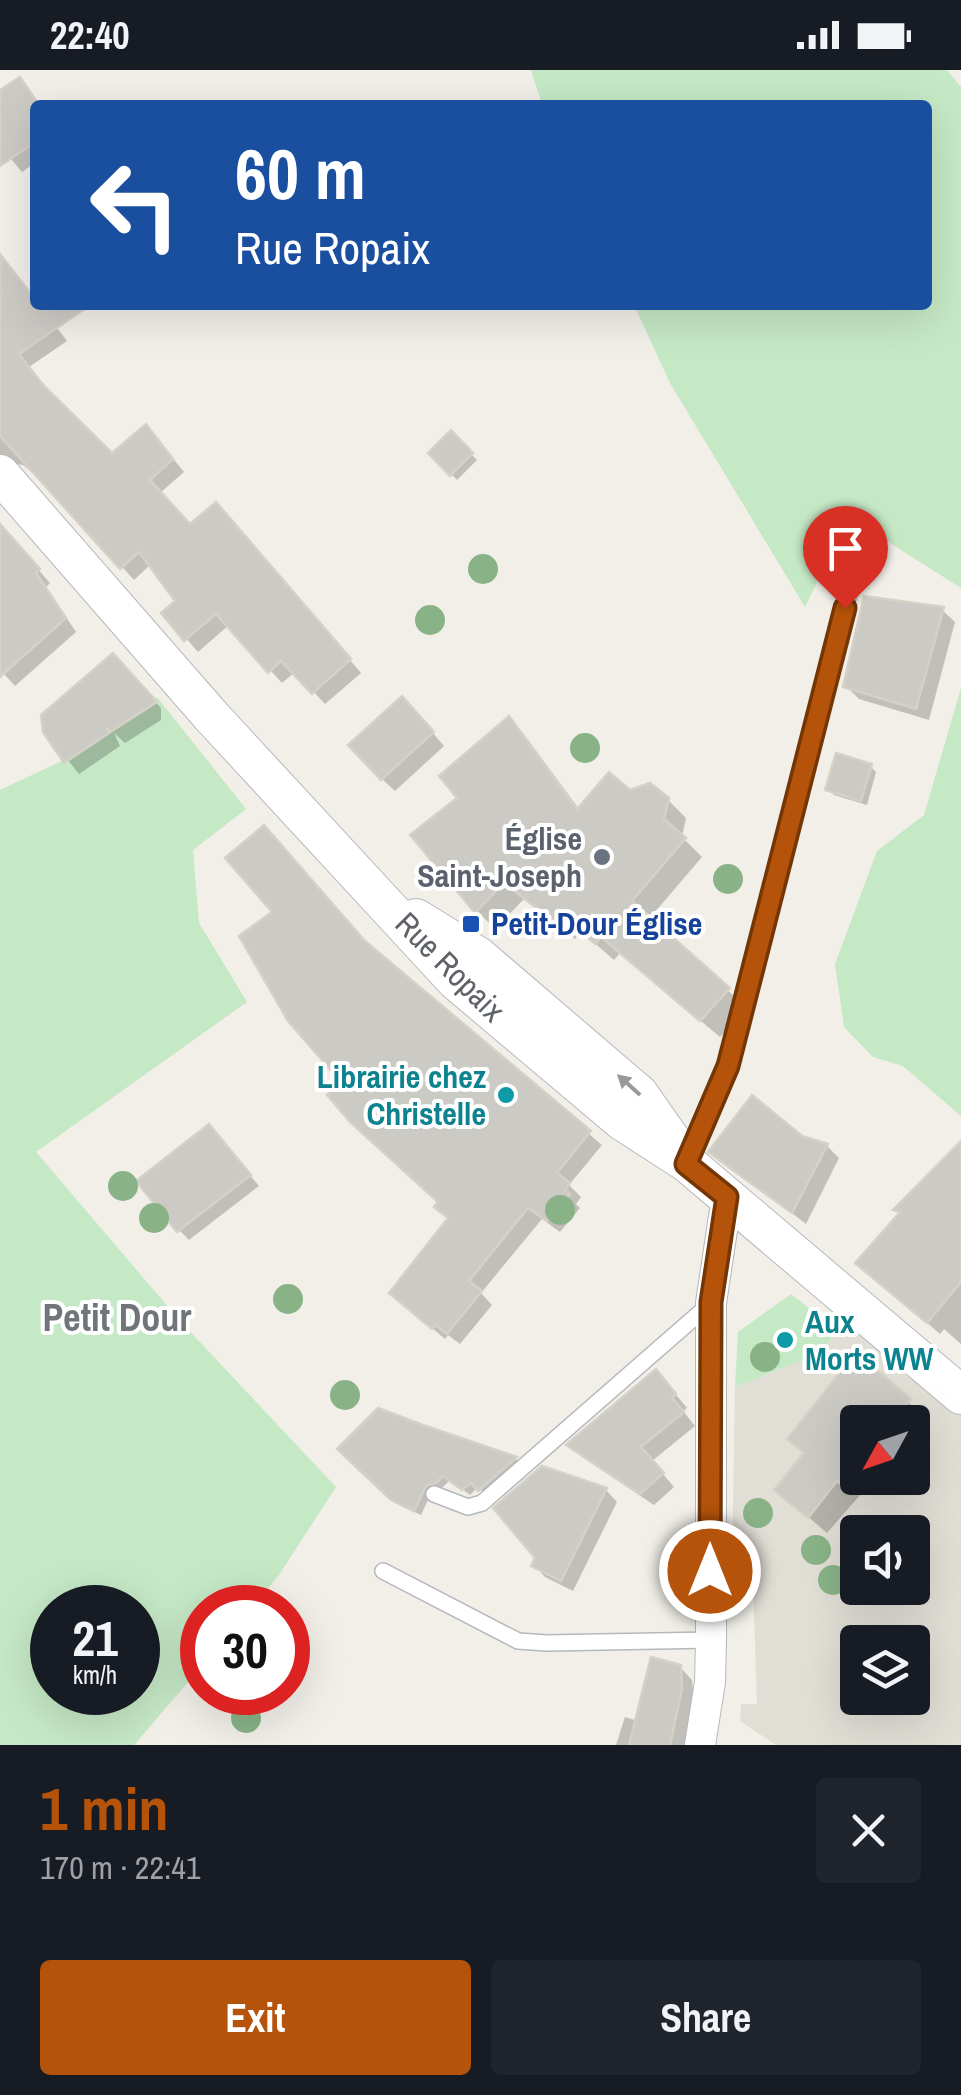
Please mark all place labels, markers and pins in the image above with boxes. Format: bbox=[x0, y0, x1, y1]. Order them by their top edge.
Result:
pin bbox=[803, 506, 888, 609]
place label: Église Saint-Joseph bbox=[417, 817, 582, 897]
marker: Église Saint-Joseph bbox=[591, 846, 613, 868]
place label: Petit-Dour Église bbox=[491, 902, 702, 945]
marker: Petit-Dour Église bbox=[460, 913, 482, 935]
place label: Librairie chez Christelle bbox=[317, 1055, 486, 1135]
marker: Librairie chez Christelle bbox=[495, 1084, 517, 1106]
place label: Aux Morts WW bbox=[805, 1300, 933, 1380]
marker: Aux Morts WW bbox=[774, 1329, 796, 1351]

